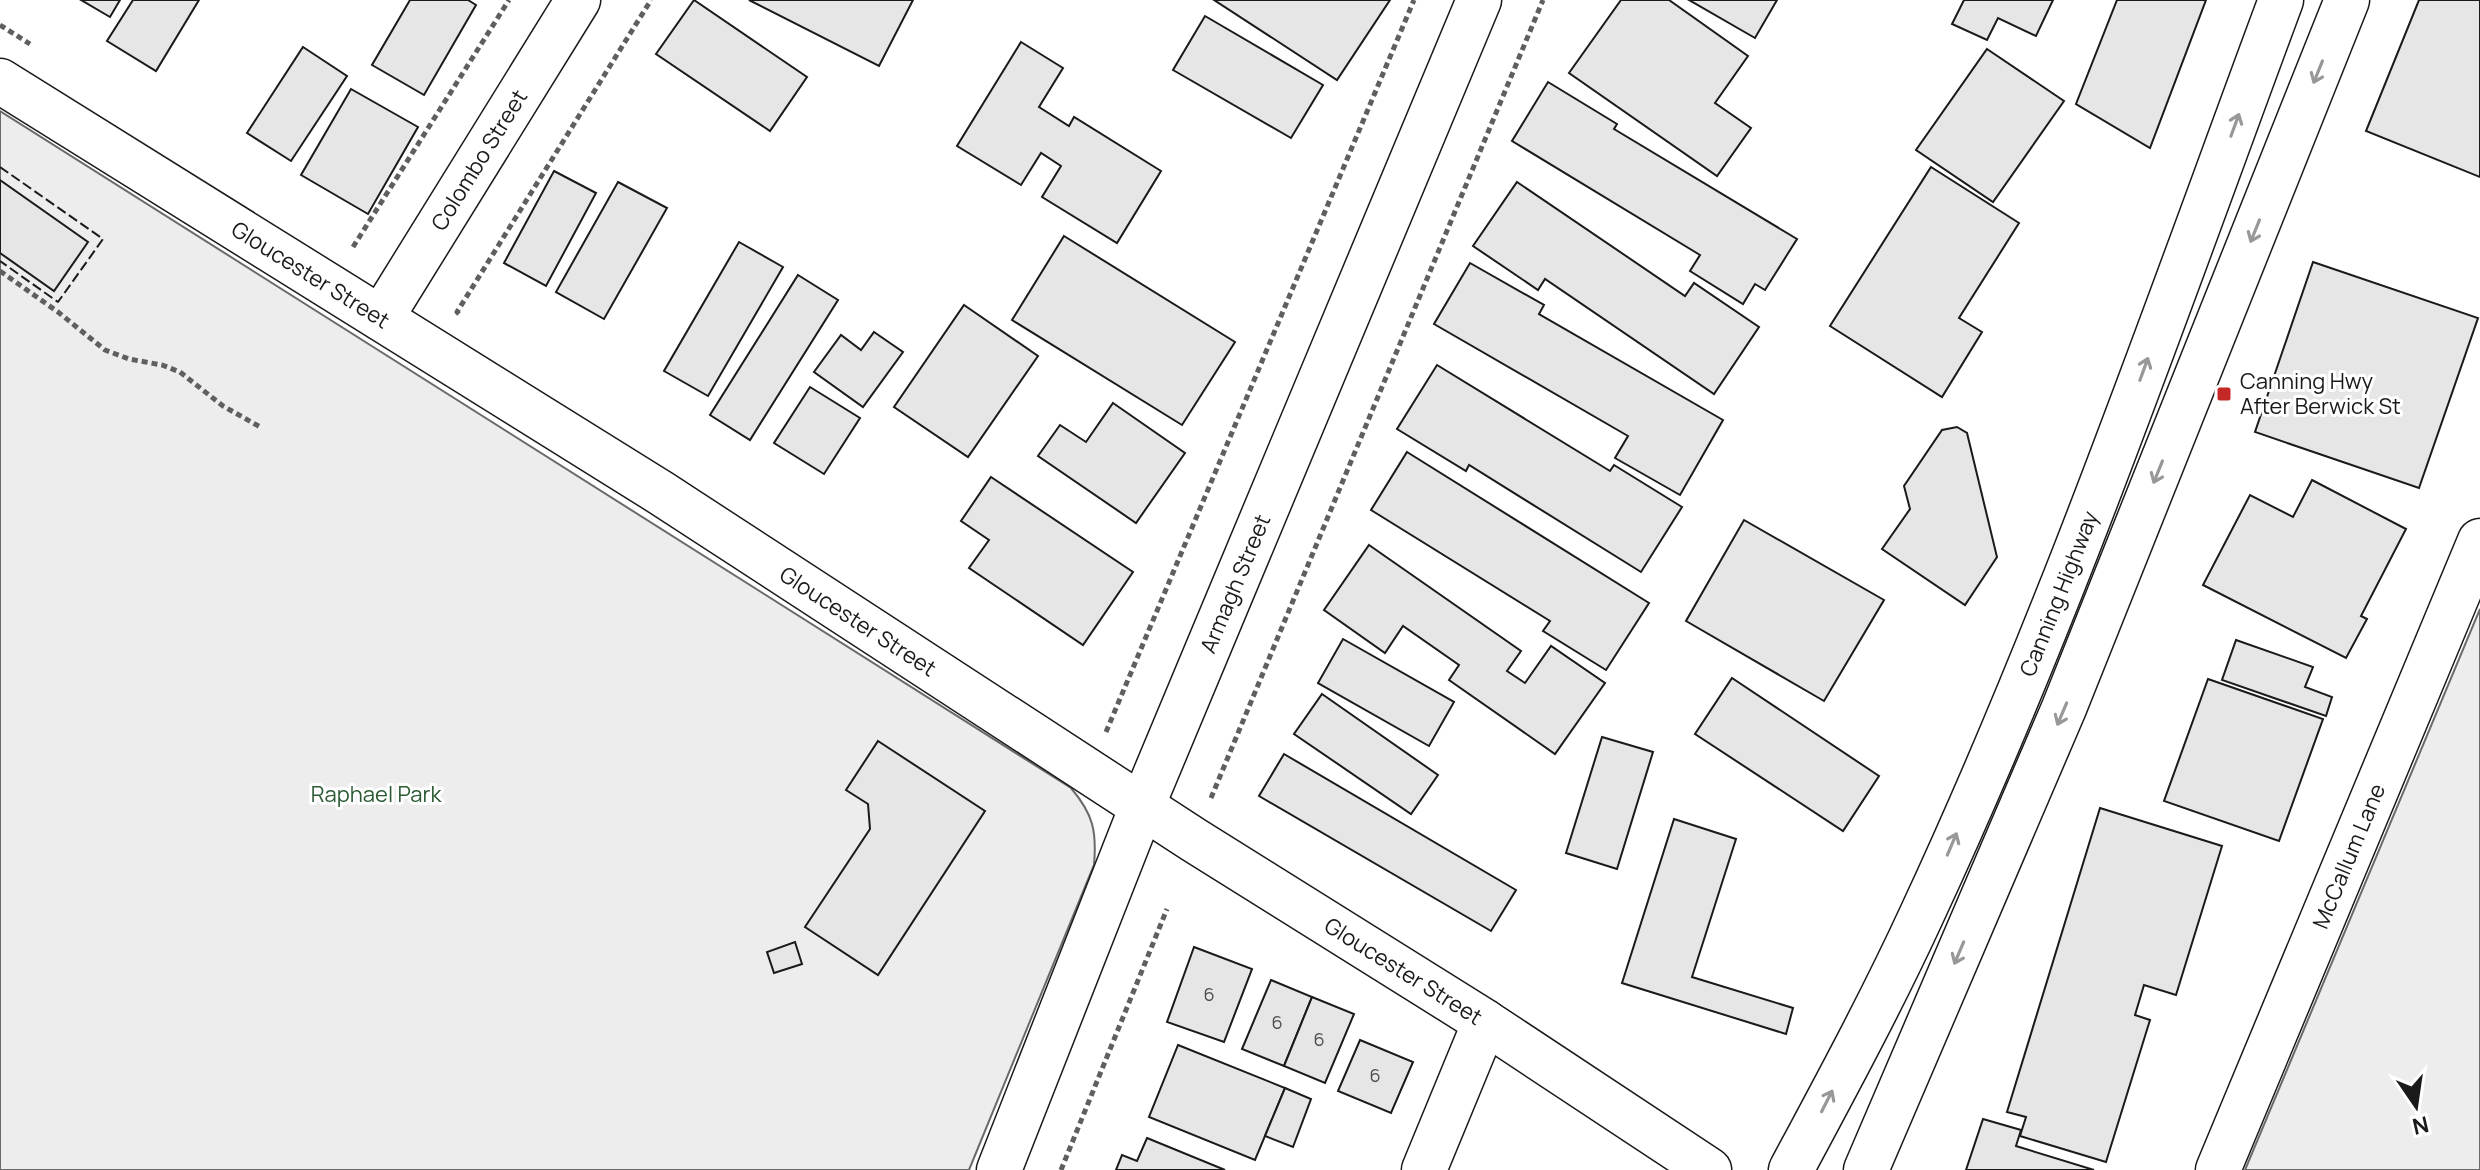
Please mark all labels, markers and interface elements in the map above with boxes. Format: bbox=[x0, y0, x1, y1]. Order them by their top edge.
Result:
one-way arrow bbox=[2310, 59, 2324, 84]
street label: Colombo Street bbox=[424, 84, 534, 236]
one-way arrow bbox=[2229, 113, 2243, 138]
street label: Gloucester Street bbox=[226, 214, 396, 335]
one-way arrow bbox=[2247, 218, 2261, 243]
one-way arrow bbox=[2138, 357, 2152, 382]
place label: Canning Hwy After Berwick St bbox=[2240, 366, 2401, 421]
marker: Canning Hwy After Berwick St bbox=[2215, 385, 2233, 403]
one-way arrow bbox=[2150, 459, 2165, 484]
street label: Canning Highway bbox=[2012, 506, 2105, 681]
street label: Armagh Street bbox=[1193, 510, 1277, 658]
street label: Gloucester Street bbox=[774, 559, 942, 683]
one-way arrow bbox=[2053, 701, 2068, 725]
park label: Raphael Park bbox=[311, 779, 442, 809]
street label: McCallum Lane bbox=[2305, 779, 2392, 933]
one-way arrow bbox=[1946, 832, 1961, 856]
street label: Gloucester Street bbox=[1319, 910, 1488, 1032]
one-way arrow bbox=[1951, 940, 1966, 964]
house number: 6 bbox=[1203, 982, 1215, 1006]
house number: 6 bbox=[1271, 1010, 1283, 1034]
house number: 6 bbox=[1313, 1027, 1325, 1051]
house number: 6 bbox=[1369, 1063, 1381, 1087]
north arrow bbox=[2376, 1066, 2456, 1146]
one-way arrow bbox=[1820, 1089, 1835, 1113]
text: N bbox=[2409, 1109, 2432, 1142]

